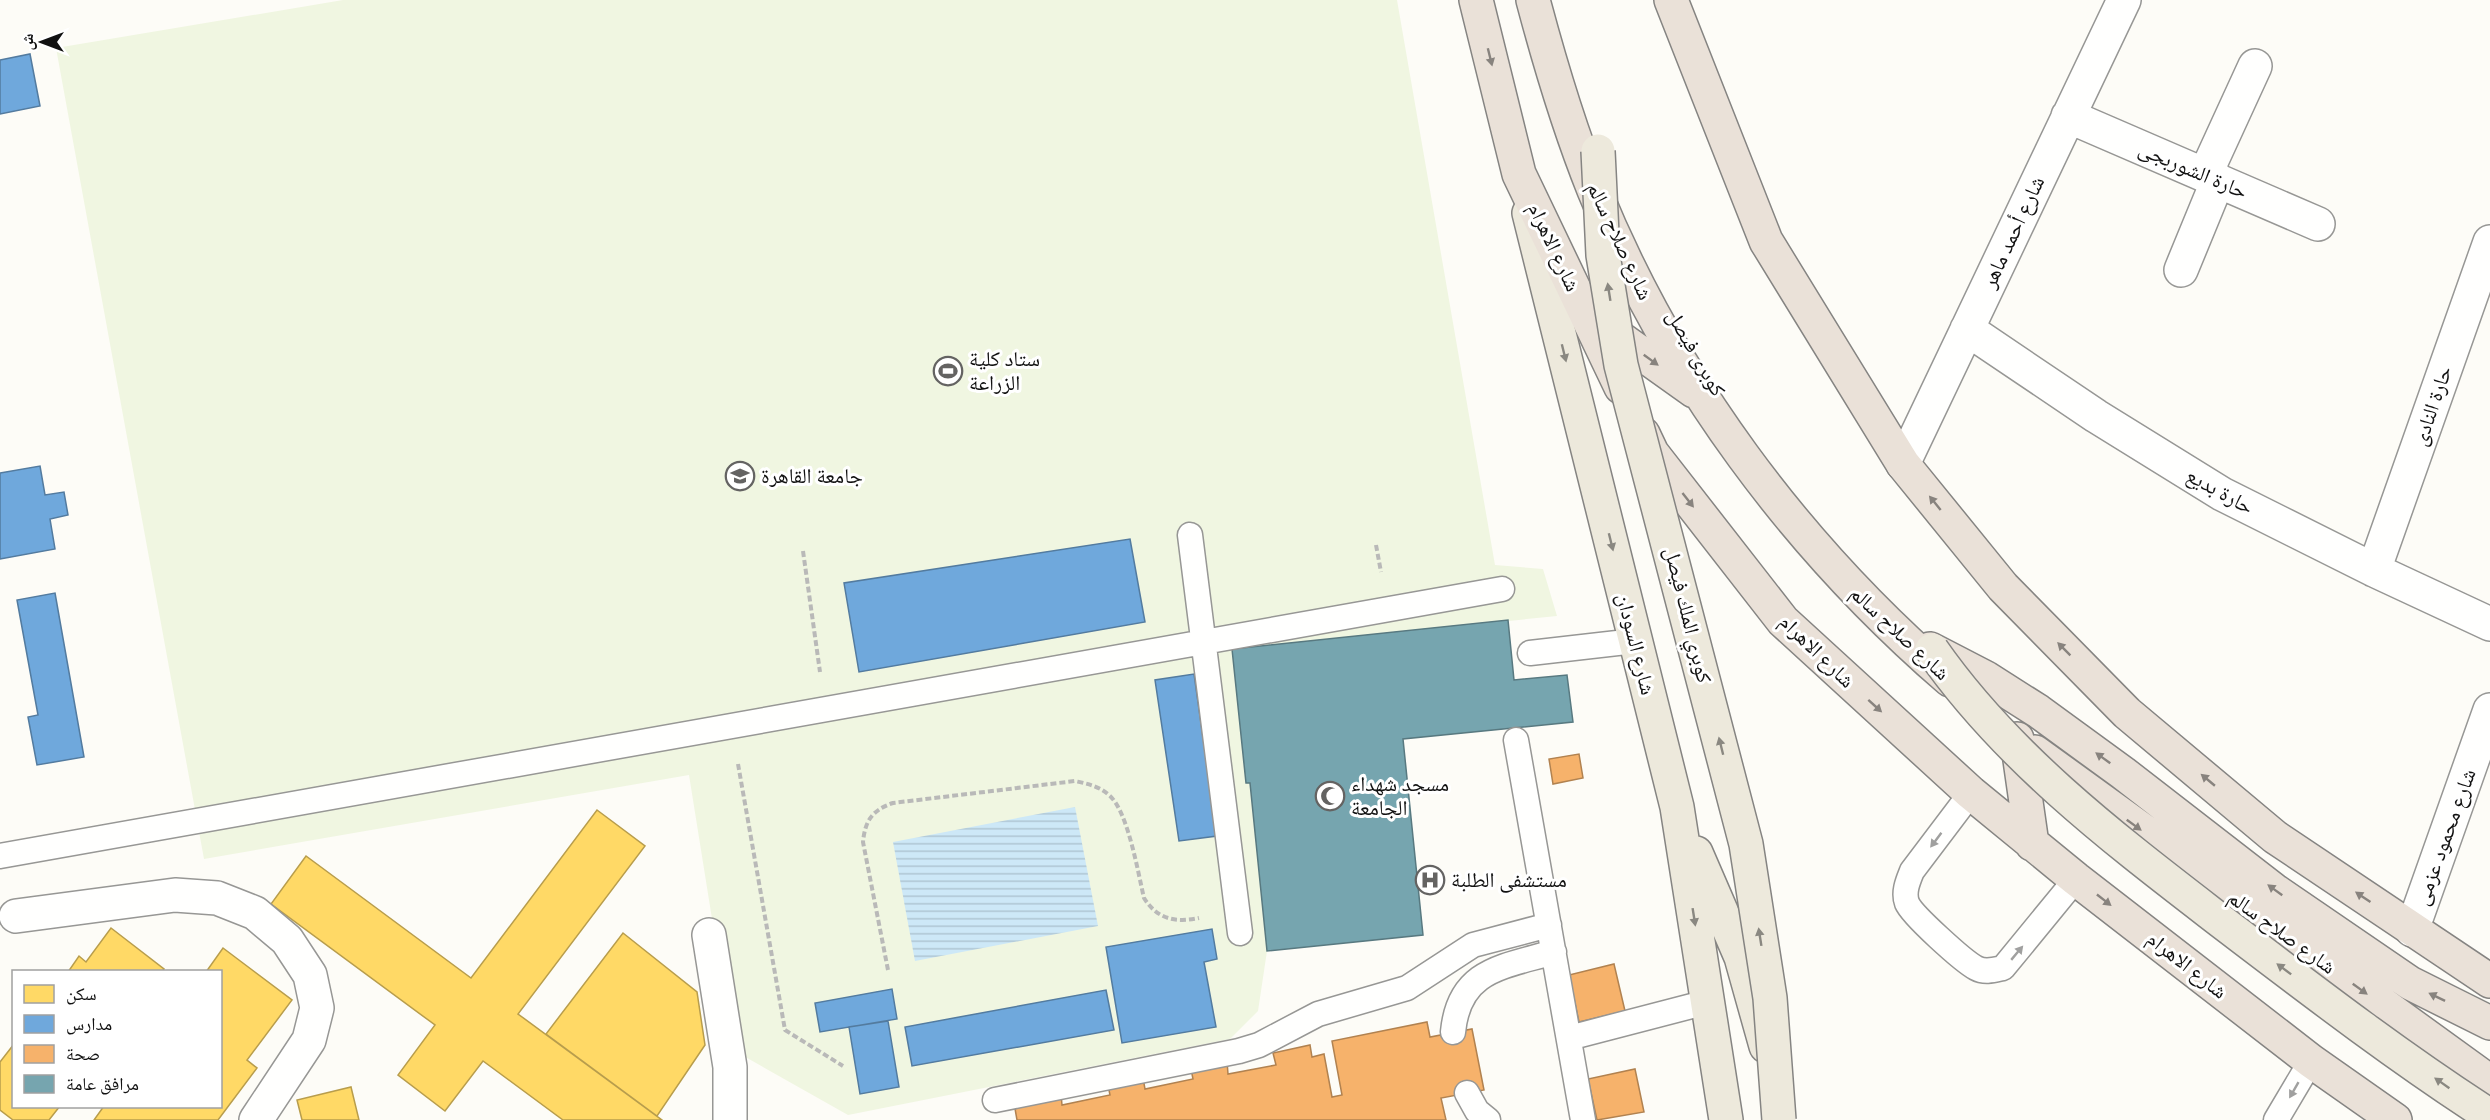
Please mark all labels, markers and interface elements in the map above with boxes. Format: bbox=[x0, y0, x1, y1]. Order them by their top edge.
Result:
north arrow bbox=[12, 12, 72, 72]
text: ش bbox=[18, 33, 37, 50]
one-way arrow bbox=[1486, 48, 1496, 66]
street label: حارة الشوربجى bbox=[2135, 135, 2251, 205]
street label: شارع أحمد ماهر bbox=[1975, 172, 2050, 293]
street label: شارع صلاح سالم bbox=[1581, 178, 1659, 304]
street label: شارع الاهرام bbox=[1521, 198, 1586, 296]
one-way arrow bbox=[1605, 282, 1614, 301]
street label: كوبرى فيصل bbox=[1661, 305, 1731, 401]
one-way arrow bbox=[1559, 343, 1569, 362]
place label: ستاد كلية الزراعة bbox=[969, 346, 1040, 395]
one-way arrow bbox=[1642, 354, 1658, 366]
sports icon: ستاد كلية الزراعة bbox=[932, 355, 964, 387]
street label: حارة النادى bbox=[2406, 363, 2457, 449]
school or university icon: جامعة القاهرة bbox=[724, 460, 756, 492]
street label: حارة بديع bbox=[2182, 462, 2258, 520]
place label: جامعة القاهرة bbox=[761, 463, 863, 488]
one-way arrow bbox=[1682, 492, 1695, 508]
one-way arrow bbox=[1928, 495, 1941, 511]
one-way arrow bbox=[1606, 533, 1616, 551]
street label: كوبري الملك فيصل bbox=[1655, 544, 1718, 687]
street label: شارع صلاح سالم bbox=[1844, 580, 1955, 686]
street label: شارع السودان bbox=[1611, 590, 1661, 698]
street label: شارع الاهرام bbox=[1773, 609, 1860, 694]
one-way arrow bbox=[2058, 642, 2072, 656]
one-way arrow bbox=[1868, 699, 1883, 713]
one-way arrow bbox=[1716, 737, 1726, 755]
one-way arrow bbox=[2096, 753, 2111, 765]
street label: شارع محمود عزمى bbox=[2408, 765, 2482, 909]
place label: مسجد شهداء الجامعة bbox=[1351, 771, 1449, 820]
one-way arrow bbox=[2200, 774, 2216, 787]
mosque icon: مسجد شهداء الجامعة bbox=[1314, 780, 1346, 812]
one-way arrow bbox=[2127, 818, 2142, 830]
one-way arrow bbox=[1930, 832, 1942, 847]
hospital icon: مستشفى الطلبة bbox=[1414, 864, 1446, 896]
place label: مستشفى الطلبة bbox=[1451, 867, 1567, 893]
street label: شارع صلاح سالم bbox=[2222, 884, 2341, 981]
one-way arrow bbox=[2267, 884, 2283, 896]
one-way arrow bbox=[2356, 891, 2372, 903]
one-way arrow bbox=[2095, 894, 2111, 906]
one-way arrow bbox=[1690, 907, 1699, 926]
street label: شارع الاهرام bbox=[2141, 926, 2232, 1005]
one-way arrow bbox=[1756, 927, 1765, 946]
one-way arrow bbox=[2010, 945, 2023, 961]
one-way arrow bbox=[2276, 963, 2291, 975]
legend bbox=[12, 970, 222, 1108]
text: سكن bbox=[66, 983, 97, 1005]
one-way arrow bbox=[2351, 983, 2367, 995]
one-way arrow bbox=[2429, 992, 2446, 1001]
text: مدارس bbox=[66, 1013, 112, 1035]
text: صحة bbox=[66, 1043, 100, 1065]
text: مرافق عامة bbox=[66, 1073, 139, 1095]
one-way arrow bbox=[2434, 1077, 2450, 1089]
one-way arrow bbox=[2288, 1082, 2299, 1098]

